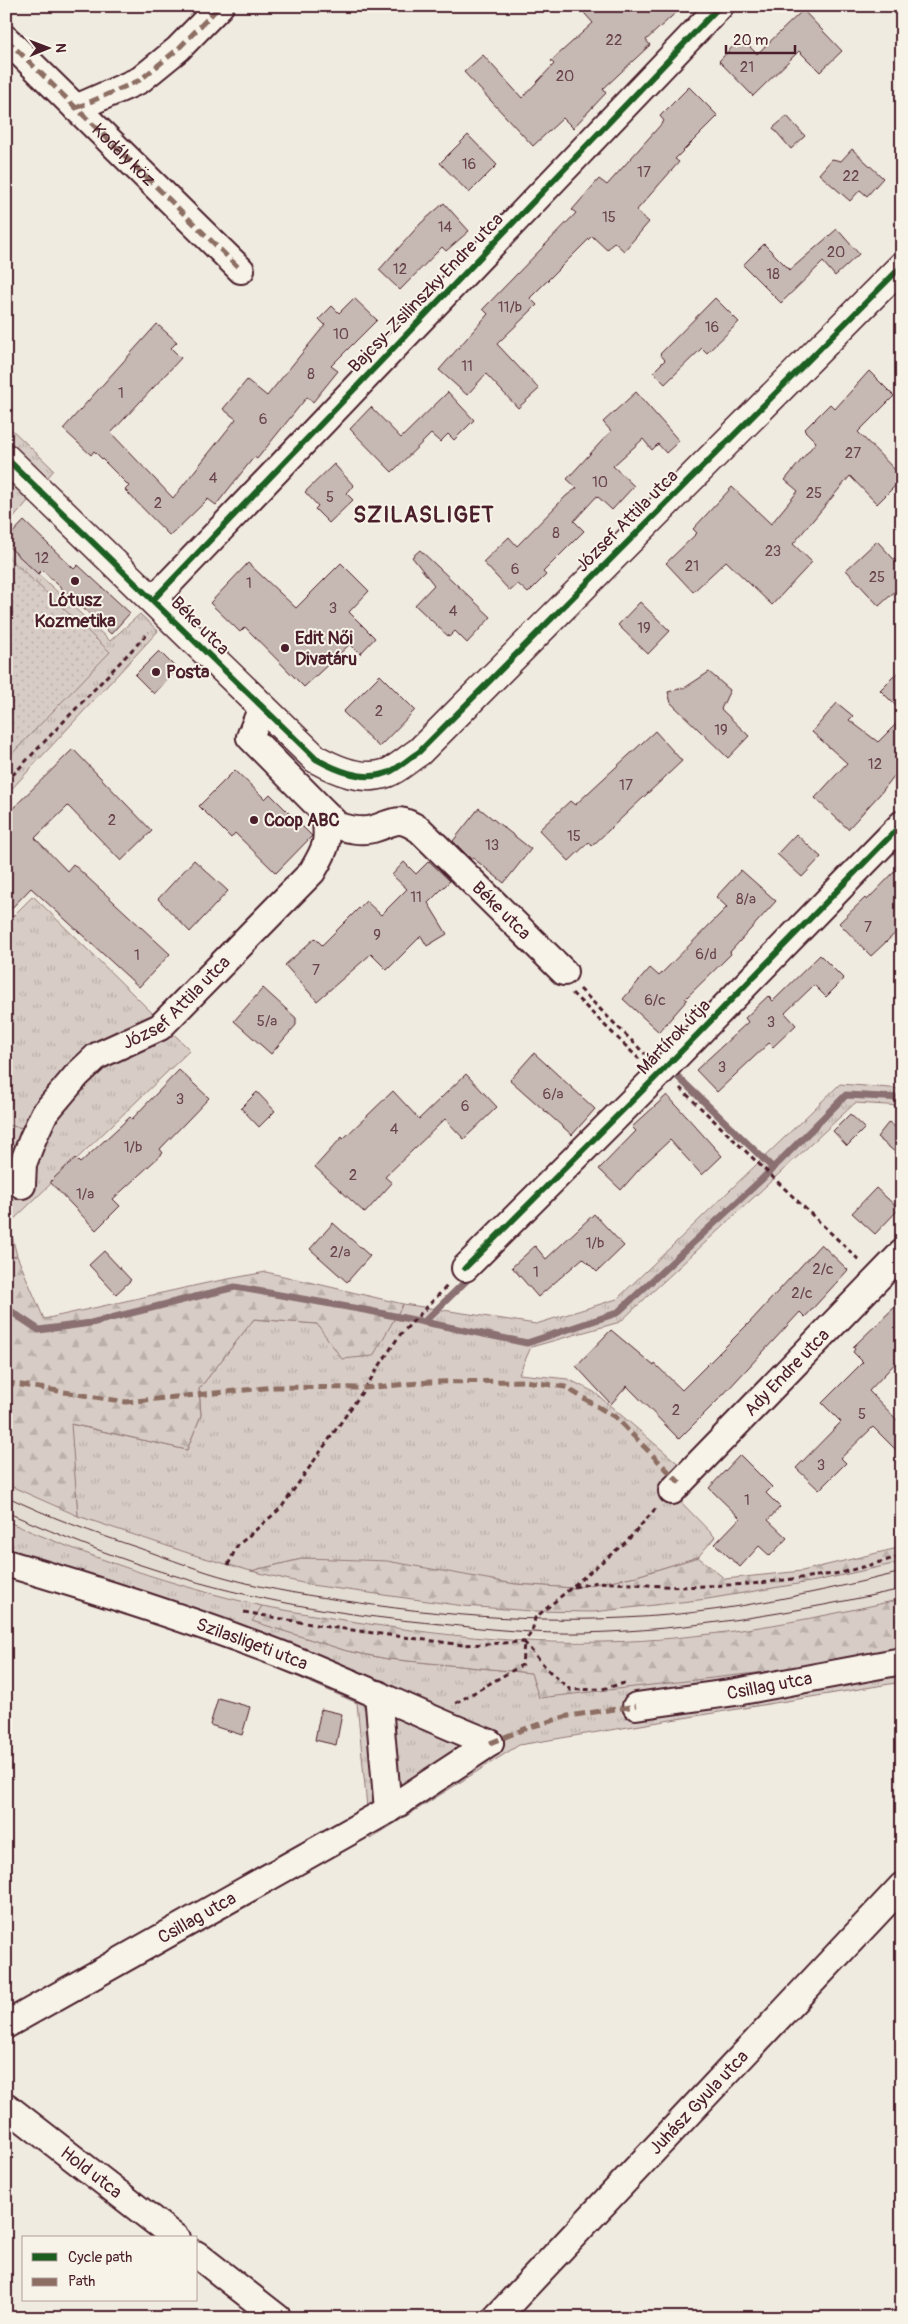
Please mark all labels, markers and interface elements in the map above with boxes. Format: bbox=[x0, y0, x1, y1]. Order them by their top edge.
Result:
north arrow bbox=[22, 22, 72, 72]
scale bar bbox=[726, 22, 794, 54]
house number: 22 bbox=[606, 31, 622, 50]
text: 20 m bbox=[733, 31, 768, 50]
text: N bbox=[52, 43, 69, 53]
house number: 21 bbox=[740, 58, 754, 77]
house number: 20 bbox=[556, 67, 574, 86]
street label: Kodály köz bbox=[87, 118, 160, 191]
house number: 16 bbox=[462, 155, 476, 174]
house number: 17 bbox=[637, 163, 651, 182]
house number: 22 bbox=[843, 167, 859, 186]
street label: Bajcsy-Zsilinszky Endre utca bbox=[344, 208, 508, 378]
house number: 15 bbox=[602, 208, 616, 227]
house number: 14 bbox=[438, 218, 453, 237]
house number: 20 bbox=[827, 243, 845, 262]
house number: 12 bbox=[393, 260, 407, 279]
house number: 18 bbox=[766, 265, 780, 284]
house number: 11/b bbox=[498, 298, 522, 317]
house number: 16 bbox=[705, 318, 719, 337]
house number: 10 bbox=[333, 325, 349, 344]
house number: 11 bbox=[461, 357, 473, 376]
house number: 8 bbox=[307, 365, 315, 384]
house number: 1 bbox=[118, 384, 124, 403]
house number: 6 bbox=[259, 410, 267, 429]
house number: 27 bbox=[845, 444, 861, 463]
street label: József Attila utca bbox=[571, 465, 683, 577]
house number: 4 bbox=[209, 469, 218, 488]
house number: 10 bbox=[592, 473, 608, 492]
house number: 25 bbox=[806, 484, 822, 503]
house number: 5 bbox=[326, 488, 334, 507]
house number: 2 bbox=[154, 494, 162, 513]
district label: SZILASLIGET bbox=[353, 501, 495, 529]
house number: 8 bbox=[552, 524, 560, 543]
house number: 23 bbox=[765, 542, 781, 561]
house number: 12 bbox=[35, 549, 49, 568]
house number: 21 bbox=[685, 557, 699, 576]
house number: 6 bbox=[511, 560, 519, 579]
house number: 25 bbox=[869, 568, 885, 587]
house number: 1 bbox=[246, 574, 252, 593]
marker: Lótusz Kozmetika bbox=[69, 575, 81, 587]
place label: Lótusz Kozmetika bbox=[34, 589, 116, 633]
street label: Béke utca bbox=[166, 592, 234, 660]
house number: 3 bbox=[329, 599, 337, 618]
house number: 4 bbox=[449, 602, 458, 621]
house number: 19 bbox=[637, 619, 651, 638]
place label: Edit Női Divatáru bbox=[295, 627, 357, 671]
marker: Edit Női Divatáru bbox=[279, 642, 291, 654]
place label: Posta bbox=[166, 661, 210, 684]
marker: Posta bbox=[150, 666, 162, 678]
house number: 2 bbox=[375, 702, 383, 721]
house number: 19 bbox=[714, 721, 728, 740]
house number: 12 bbox=[868, 755, 882, 774]
house number: 17 bbox=[619, 776, 633, 795]
place label: Coop ABC bbox=[264, 809, 340, 832]
house number: 2 bbox=[108, 811, 116, 830]
marker: Coop ABC bbox=[248, 814, 260, 826]
house number: 15 bbox=[567, 827, 581, 846]
house number: 13 bbox=[485, 836, 499, 855]
street label: Béke utca bbox=[467, 876, 536, 945]
house number: 11 bbox=[410, 888, 422, 907]
house number: 8/a bbox=[736, 890, 756, 909]
house number: 7 bbox=[864, 918, 872, 937]
house number: 9 bbox=[373, 926, 381, 945]
house number: 6/d bbox=[695, 945, 717, 964]
house number: 1 bbox=[134, 946, 140, 965]
street label: József Attila utca bbox=[119, 951, 235, 1054]
house number: 7 bbox=[312, 961, 320, 980]
house number: 6/c bbox=[644, 991, 666, 1010]
street label: Mártírok útja bbox=[632, 994, 716, 1080]
house number: 5/a bbox=[257, 1012, 277, 1031]
house number: 3 bbox=[767, 1013, 775, 1032]
house number: 3 bbox=[718, 1058, 726, 1077]
house number: 6/a bbox=[542, 1085, 564, 1104]
house number: 3 bbox=[176, 1090, 184, 1109]
house number: 6 bbox=[461, 1097, 469, 1116]
house number: 4 bbox=[390, 1120, 399, 1139]
house number: 1/b bbox=[124, 1138, 142, 1157]
house number: 2 bbox=[349, 1166, 357, 1185]
house number: 1/a bbox=[76, 1185, 94, 1204]
house number: 1/b bbox=[586, 1234, 604, 1253]
house number: 2/a bbox=[330, 1243, 350, 1262]
house number: 2/c bbox=[812, 1260, 834, 1279]
house number: 1 bbox=[533, 1263, 539, 1282]
house number: 2/c bbox=[791, 1284, 813, 1303]
street label: Ady Endre utca bbox=[739, 1324, 834, 1421]
house number: 2 bbox=[672, 1401, 680, 1420]
house number: 5 bbox=[858, 1405, 866, 1424]
house number: 3 bbox=[817, 1456, 825, 1475]
house number: 1 bbox=[744, 1491, 750, 1510]
street label: Szilasligeti utca bbox=[193, 1613, 311, 1675]
street label: Csillag utca bbox=[725, 1667, 814, 1705]
street label: Csillag utca bbox=[154, 1886, 240, 1949]
street label: Juhász Gyula utca bbox=[644, 2045, 753, 2159]
street label: Hold utca bbox=[56, 2141, 127, 2203]
legend bbox=[22, 2236, 198, 2302]
text: Cycle path bbox=[68, 2248, 132, 2267]
text: Path bbox=[68, 2272, 95, 2291]

